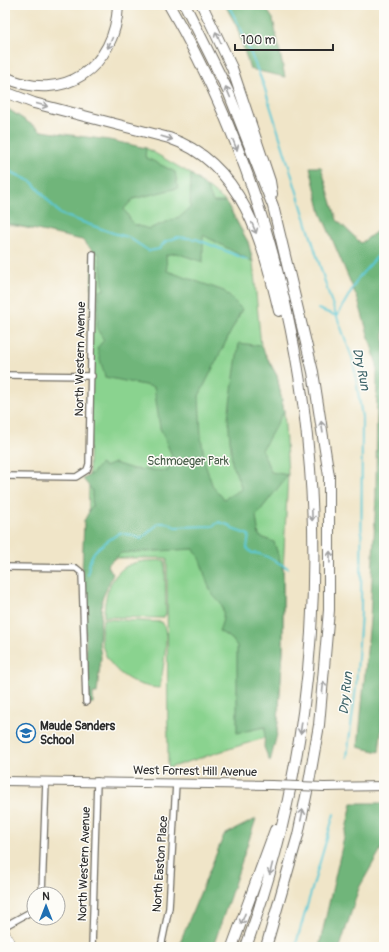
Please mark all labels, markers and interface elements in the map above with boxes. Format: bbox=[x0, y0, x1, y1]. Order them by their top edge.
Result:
scale bar bbox=[235, 26, 333, 52]
one-way arrow bbox=[214, 31, 221, 43]
text: 100 m bbox=[241, 33, 276, 48]
one-way arrow bbox=[106, 36, 113, 48]
one-way arrow bbox=[224, 86, 231, 98]
one-way arrow bbox=[35, 102, 48, 109]
one-way arrow bbox=[161, 135, 174, 142]
one-way arrow bbox=[232, 139, 240, 151]
one-way arrow bbox=[251, 221, 259, 233]
street label: North Western Avenue bbox=[72, 301, 89, 417]
water label: Dry Run bbox=[349, 347, 373, 392]
one-way arrow bbox=[318, 421, 326, 434]
park label: Schmoeger Park bbox=[147, 454, 229, 469]
one-way arrow bbox=[309, 508, 316, 521]
one-way arrow bbox=[326, 551, 334, 564]
water label: Dry Run bbox=[336, 670, 356, 715]
one-way arrow bbox=[319, 681, 327, 694]
place label: Maude Sanders School bbox=[40, 719, 116, 748]
one-way arrow bbox=[297, 721, 305, 734]
school or university icon: Maude Sanders School bbox=[15, 722, 37, 744]
street label: West Forrest Hill Avenue bbox=[133, 763, 257, 780]
street label: North Western Avenue bbox=[75, 806, 94, 922]
one-way arrow bbox=[299, 809, 307, 822]
street label: North Easton Place bbox=[150, 815, 171, 913]
one-way arrow bbox=[266, 862, 274, 875]
north arrow bbox=[26, 886, 66, 926]
text: N bbox=[42, 890, 50, 903]
one-way arrow bbox=[238, 913, 246, 925]

